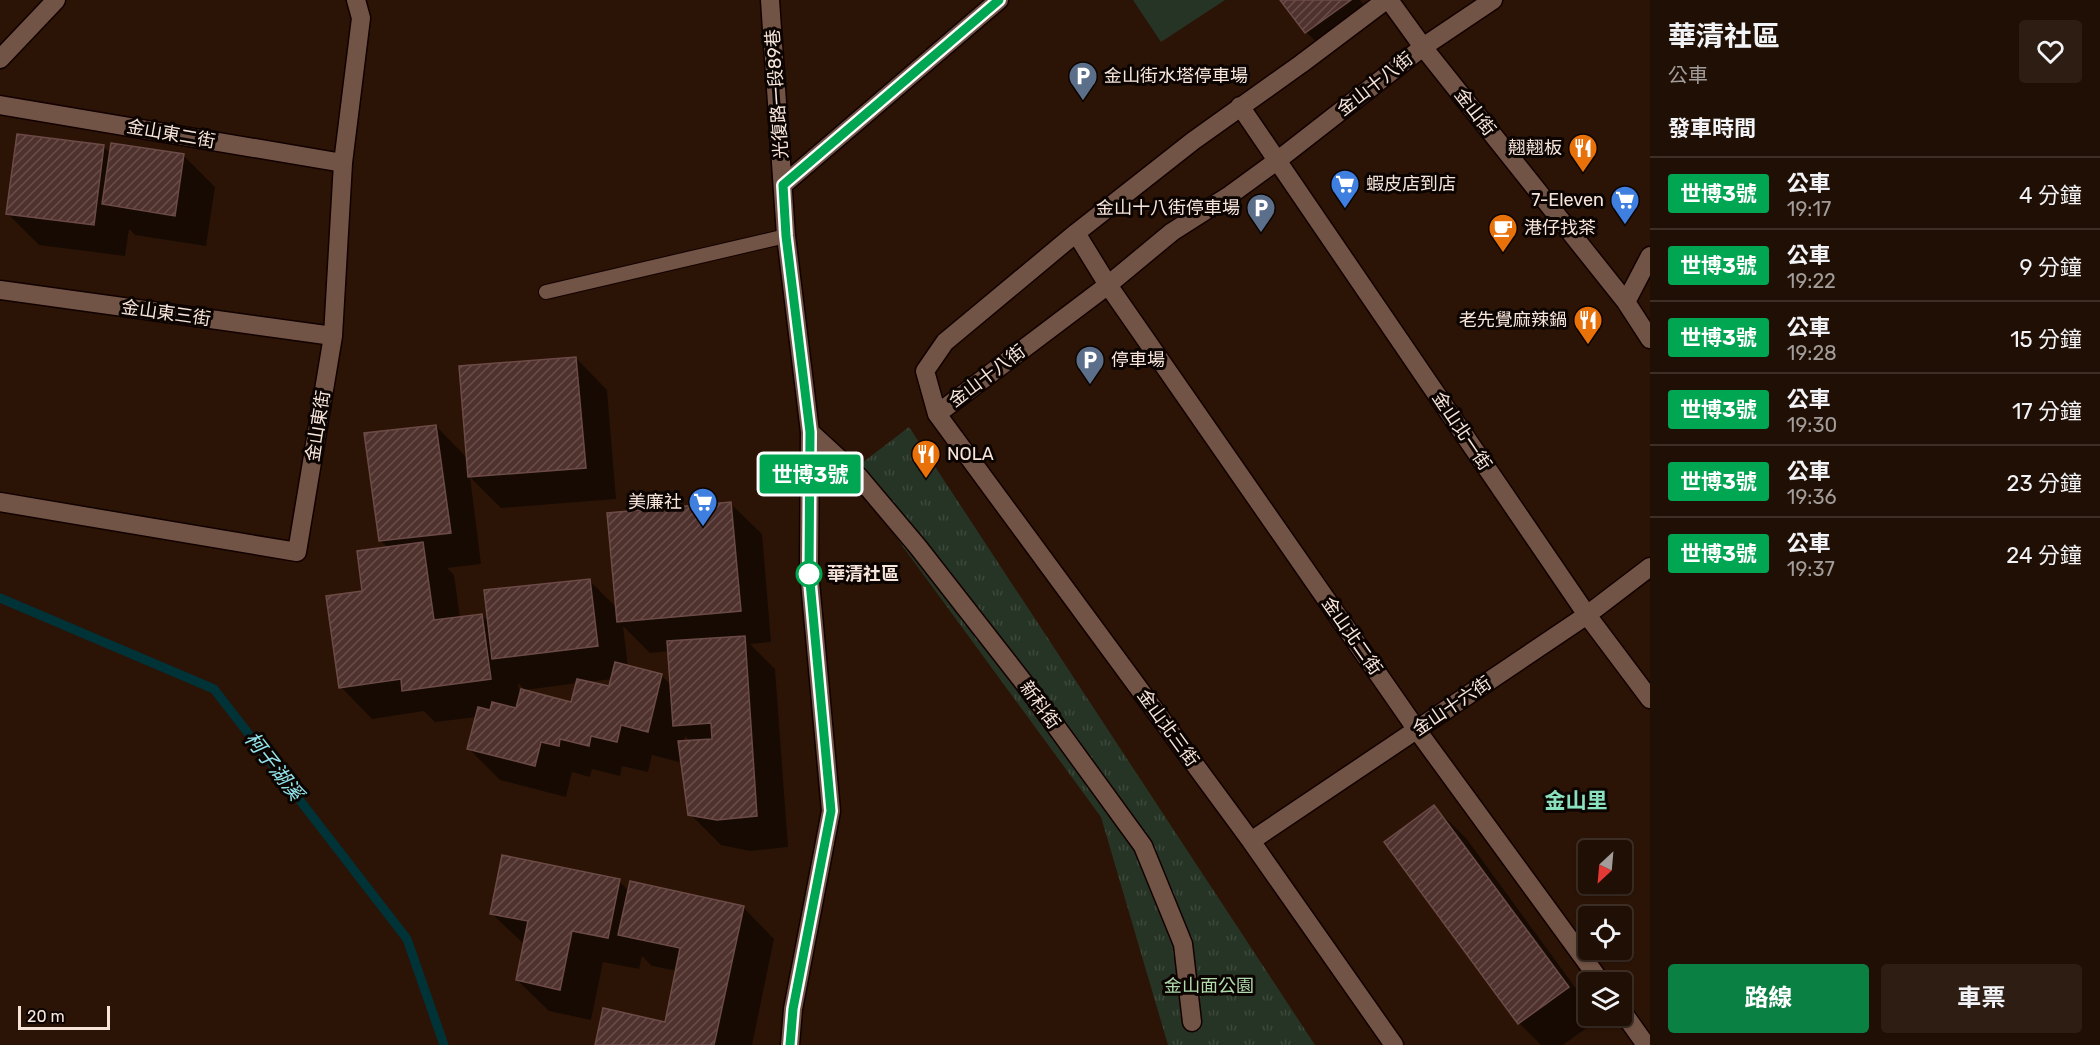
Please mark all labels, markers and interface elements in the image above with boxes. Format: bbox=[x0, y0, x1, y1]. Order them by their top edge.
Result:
text: 華清社區 bbox=[1668, 20, 1780, 53]
button: heart bbox=[2019, 20, 2082, 83]
street label: 光復路一段89巷 bbox=[761, 28, 793, 160]
street label: 金山十八街 bbox=[1333, 48, 1417, 120]
parking icon: 金山街水塔停車場 bbox=[1067, 60, 1099, 102]
text: 公車 bbox=[1668, 63, 1708, 87]
place label: 金山街水塔停車場 bbox=[1104, 65, 1248, 87]
street label: 金山街 bbox=[1450, 84, 1500, 140]
street label: 金山東二街 bbox=[125, 115, 217, 153]
text: 發車時間 bbox=[1668, 115, 1756, 142]
restaurant icon: 翹翹板 bbox=[1567, 132, 1599, 174]
place label: 翹翹板 bbox=[1508, 137, 1562, 159]
supermarket icon: 蝦皮店到店 bbox=[1329, 168, 1361, 210]
text: 公車 bbox=[1787, 170, 1831, 197]
place label: 蝦皮店到店 bbox=[1366, 173, 1456, 195]
text: 世博3號 bbox=[1680, 181, 1757, 206]
text: 4 分鐘 bbox=[2019, 182, 2082, 209]
supermarket icon: 7-Eleven bbox=[1609, 184, 1641, 226]
place label: 7-Eleven bbox=[1531, 189, 1604, 211]
parking icon: 金山十八街停車場 bbox=[1245, 192, 1277, 234]
place label: 金山十八街停車場 bbox=[1096, 197, 1240, 219]
text: 19:17 bbox=[1787, 197, 1831, 221]
cafe icon: 港仔找茶 bbox=[1487, 212, 1519, 254]
place label: 港仔找茶 bbox=[1524, 217, 1596, 239]
text: 公車 bbox=[1787, 242, 1831, 269]
text: 世博3號 bbox=[1680, 253, 1757, 278]
text: 9 分鐘 bbox=[2020, 254, 2082, 281]
text: 19:22 bbox=[1787, 269, 1836, 293]
street label: 金山東三街 bbox=[120, 296, 212, 330]
restaurant icon: 老先覺麻辣鍋 bbox=[1572, 304, 1604, 346]
place label: 老先覺麻辣鍋 bbox=[1459, 309, 1567, 331]
text: 公車 bbox=[1787, 314, 1831, 341]
text: 世博3號 bbox=[1680, 325, 1757, 350]
text: 15 分鐘 bbox=[2010, 326, 2082, 353]
street label: 金山十八街 bbox=[944, 340, 1030, 412]
text: 19:28 bbox=[1787, 341, 1837, 365]
parking icon: 停車場 bbox=[1074, 344, 1106, 386]
place label: 停車場 bbox=[1111, 349, 1165, 371]
text: 公車 bbox=[1787, 386, 1831, 413]
street label: 金山北一街 bbox=[1428, 388, 1496, 474]
street label: 金山東街 bbox=[302, 389, 334, 463]
text: 世博3號 bbox=[1680, 397, 1757, 422]
text: 17 分鐘 bbox=[2012, 398, 2082, 425]
text: 19:30 bbox=[1787, 413, 1837, 437]
restaurant icon: NOLA bbox=[910, 438, 942, 480]
place label: NOLA bbox=[947, 443, 994, 465]
line badge: 世博3號 bbox=[768, 454, 852, 494]
text: 公車 bbox=[1787, 458, 1831, 485]
text: 世博3號 bbox=[772, 462, 848, 487]
text: 世博3號 bbox=[1680, 469, 1757, 494]
text: 23 分鐘 bbox=[2006, 470, 2082, 497]
text: 19:36 bbox=[1787, 485, 1836, 509]
supermarket icon: 美廉社 bbox=[687, 486, 719, 528]
place label: 美廉社 bbox=[628, 491, 682, 513]
text: 公車 bbox=[1787, 530, 1831, 557]
text: 世博3號 bbox=[1680, 541, 1757, 566]
text: 24 分鐘 bbox=[2006, 542, 2082, 569]
text: 19:37 bbox=[1787, 557, 1835, 581]
marker: 華清社區 bbox=[796, 561, 822, 587]
place label: 華清社區 bbox=[827, 563, 899, 585]
street label: 金山北二街 bbox=[1317, 593, 1387, 679]
street label: 金山十六街 bbox=[1409, 672, 1495, 740]
street label: 新科街 bbox=[1015, 677, 1065, 733]
street label: 金山北三街 bbox=[1133, 685, 1203, 771]
water label: 柯子湖溪 bbox=[240, 727, 310, 807]
district label: 金山里 bbox=[1545, 788, 1608, 813]
north arrow bbox=[1578, 840, 1632, 894]
map controls bbox=[1578, 840, 1632, 1026]
button: locate bbox=[1578, 906, 1632, 960]
button: 路線 bbox=[1668, 964, 1869, 1033]
button: 車票 bbox=[1881, 964, 2082, 1033]
button: layers bbox=[1578, 972, 1632, 1026]
park label: 金山面公園 bbox=[1164, 975, 1254, 997]
scale bar bbox=[18, 1003, 110, 1030]
text: 20 m bbox=[27, 1007, 65, 1026]

